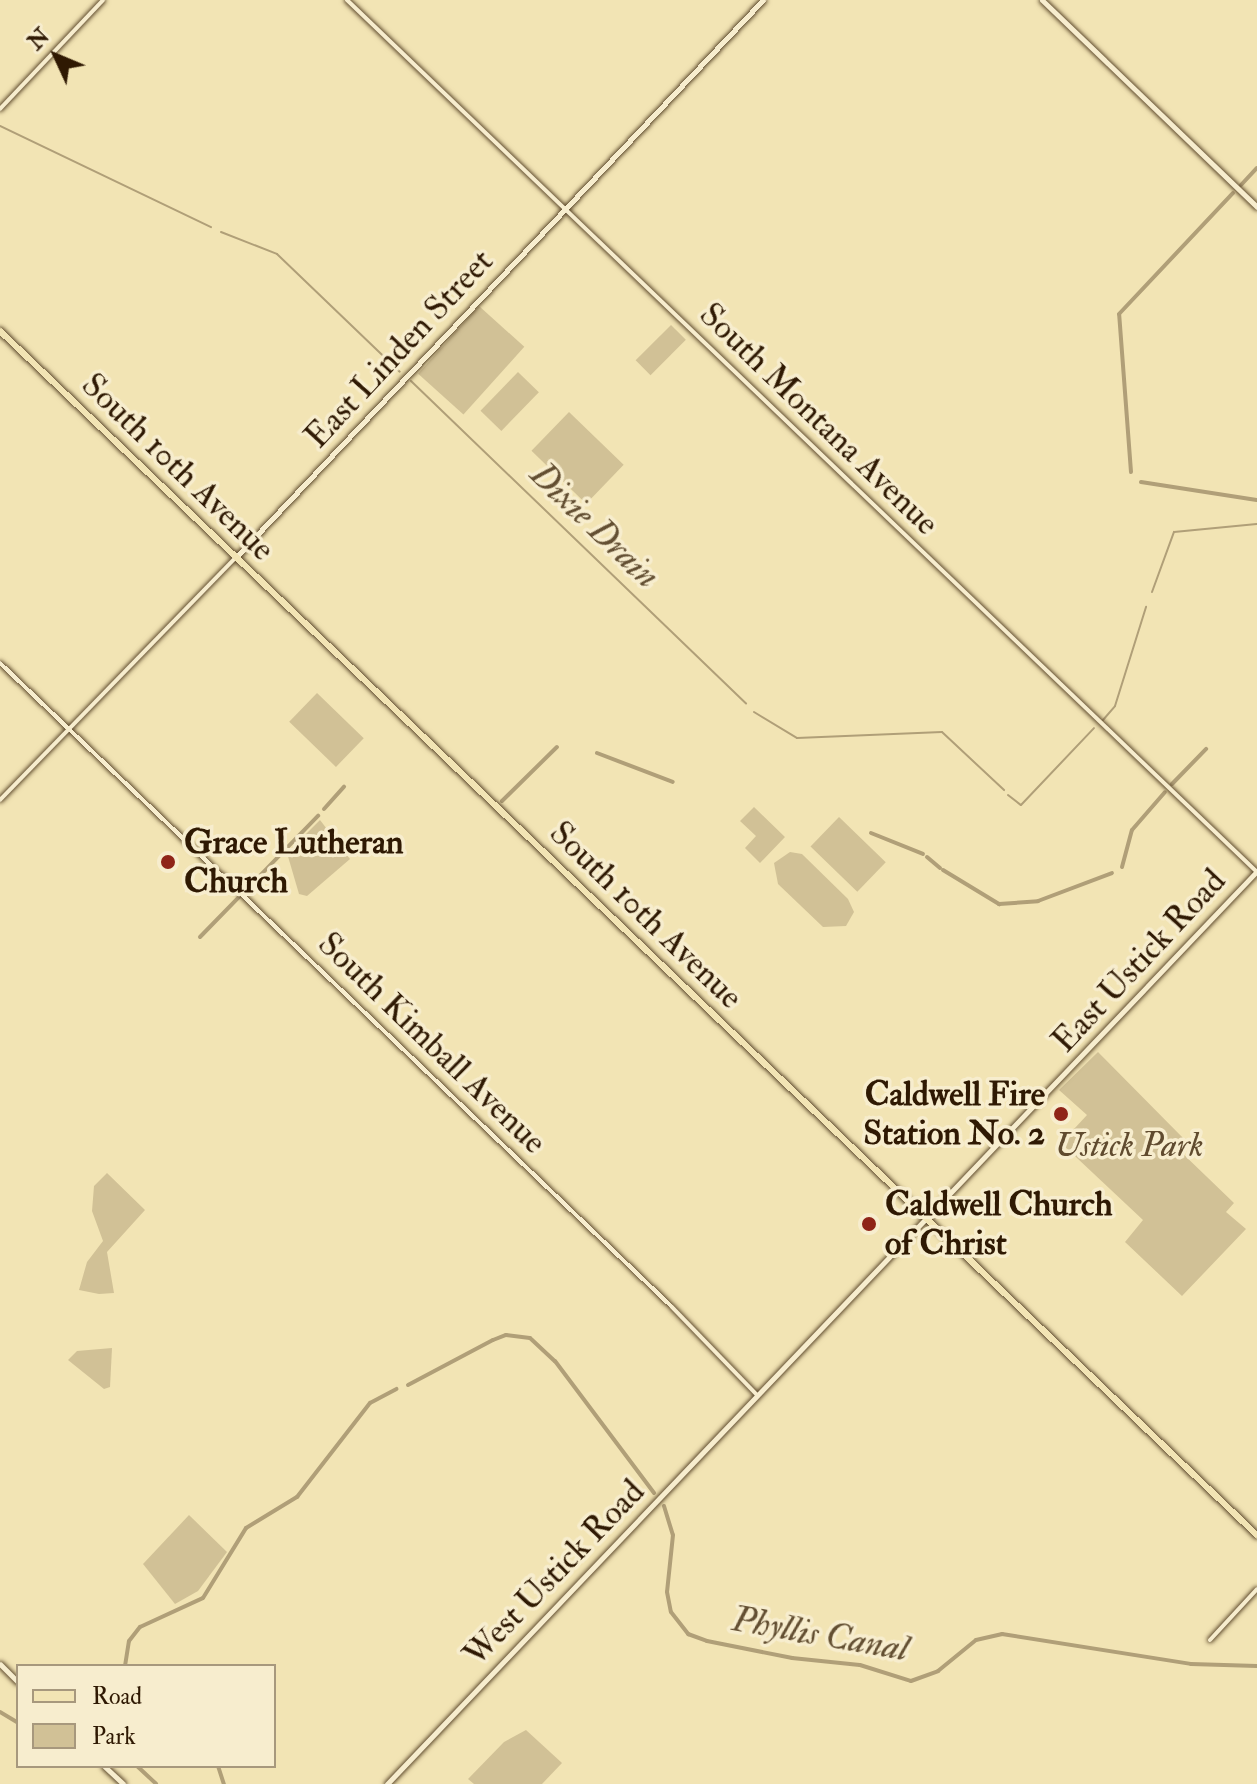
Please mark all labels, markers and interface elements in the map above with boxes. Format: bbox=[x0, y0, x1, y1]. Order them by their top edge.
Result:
north arrow bbox=[16, 16, 96, 96]
text: N bbox=[22, 23, 56, 56]
street label: East Linden Street bbox=[296, 241, 502, 457]
street label: South Montana Avenue bbox=[691, 294, 947, 544]
street label: South 10th Avenue bbox=[73, 365, 283, 569]
water label: Dixie Drain bbox=[521, 453, 669, 597]
street label: South 10th Avenue bbox=[541, 813, 751, 1017]
place label: Grace Lutheran Church bbox=[184, 822, 404, 902]
marker: Grace Lutheran Church bbox=[159, 853, 177, 871]
street label: East Ustick Road bbox=[1044, 861, 1234, 1061]
street label: South Kimball Avenue bbox=[309, 924, 555, 1162]
place label: Caldwell Fire Station No. 2 bbox=[863, 1074, 1045, 1154]
marker: Caldwell Fire Station No. 2 bbox=[1052, 1105, 1070, 1123]
park label: Ustick Park bbox=[1054, 1126, 1204, 1166]
place label: Caldwell Church of Christ bbox=[885, 1184, 1113, 1264]
marker: Caldwell Church of Christ bbox=[860, 1215, 878, 1233]
street label: West Ustick Road bbox=[455, 1471, 653, 1675]
water label: Phyllis Canal bbox=[728, 1597, 912, 1671]
legend bbox=[16, 1664, 276, 1768]
text: Road bbox=[92, 1681, 142, 1712]
text: Park bbox=[92, 1721, 136, 1752]

